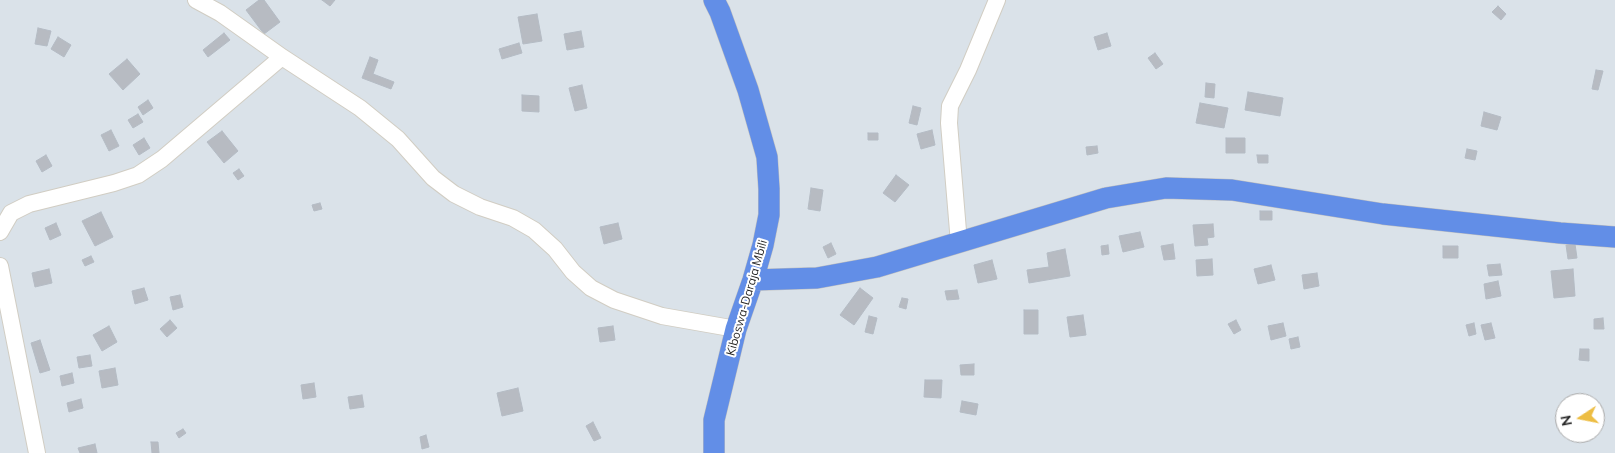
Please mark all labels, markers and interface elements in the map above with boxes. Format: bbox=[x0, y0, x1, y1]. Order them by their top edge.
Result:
street label: Kiboswa-Daraja Mbili bbox=[724, 238, 770, 358]
north arrow bbox=[1555, 393, 1605, 443]
text: N bbox=[1556, 414, 1576, 428]

